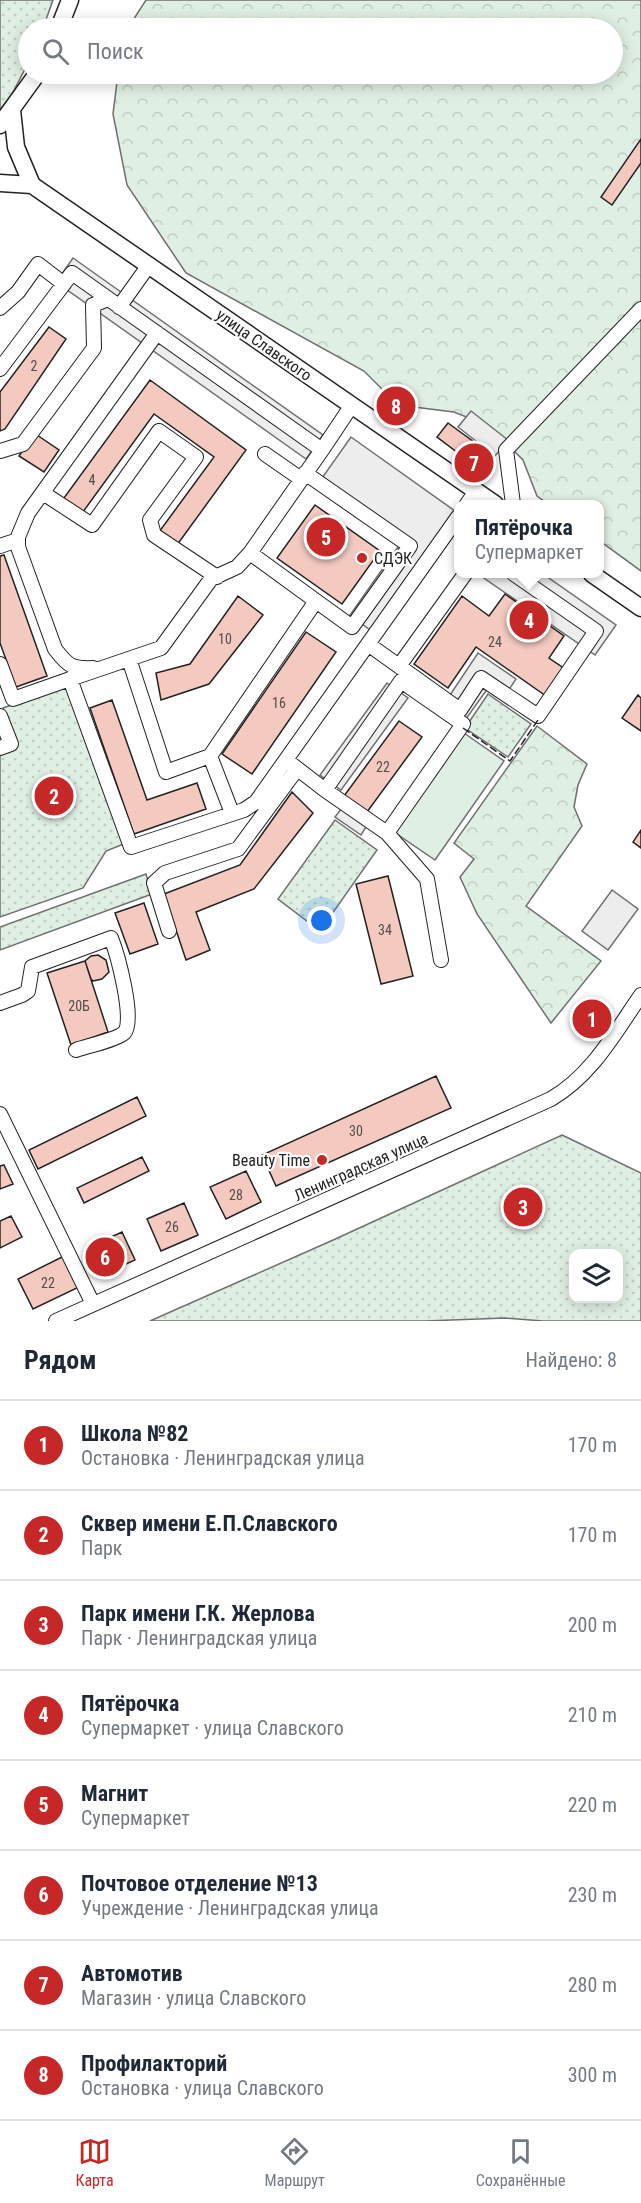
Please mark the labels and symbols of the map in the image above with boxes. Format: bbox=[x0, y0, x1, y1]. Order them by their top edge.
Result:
street label: улица Славского bbox=[213, 305, 315, 385]
house number: 2 bbox=[31, 358, 38, 374]
pin: 8 bbox=[376, 384, 416, 428]
pin: 7 bbox=[454, 440, 494, 486]
house number: 4 bbox=[89, 472, 96, 488]
pin: 5 bbox=[306, 514, 346, 560]
place label: СДЭК bbox=[374, 549, 412, 568]
marker: СДЭК bbox=[355, 551, 369, 565]
pin: 4 bbox=[510, 598, 548, 642]
house number: 10 bbox=[218, 631, 232, 647]
house number: 24 bbox=[488, 634, 502, 650]
house number: 16 bbox=[272, 695, 286, 711]
house number: 22 bbox=[376, 759, 390, 775]
pin: 2 bbox=[34, 774, 74, 818]
your location bbox=[307, 906, 336, 935]
house number: 34 bbox=[378, 922, 392, 938]
pin: 1 bbox=[572, 996, 612, 1042]
house number: 20Б bbox=[68, 998, 90, 1014]
house number: 30 bbox=[349, 1123, 363, 1139]
street label: Ленинградская улица bbox=[291, 1129, 431, 1205]
place label: Beauty Time bbox=[232, 1151, 310, 1170]
marker: Beauty Time bbox=[315, 1153, 329, 1167]
pin: 3 bbox=[504, 1184, 542, 1230]
house number: 28 bbox=[229, 1187, 243, 1203]
house number: 26 bbox=[165, 1219, 179, 1235]
pin: 6 bbox=[86, 1234, 124, 1280]
house number: 22 bbox=[41, 1275, 55, 1291]

